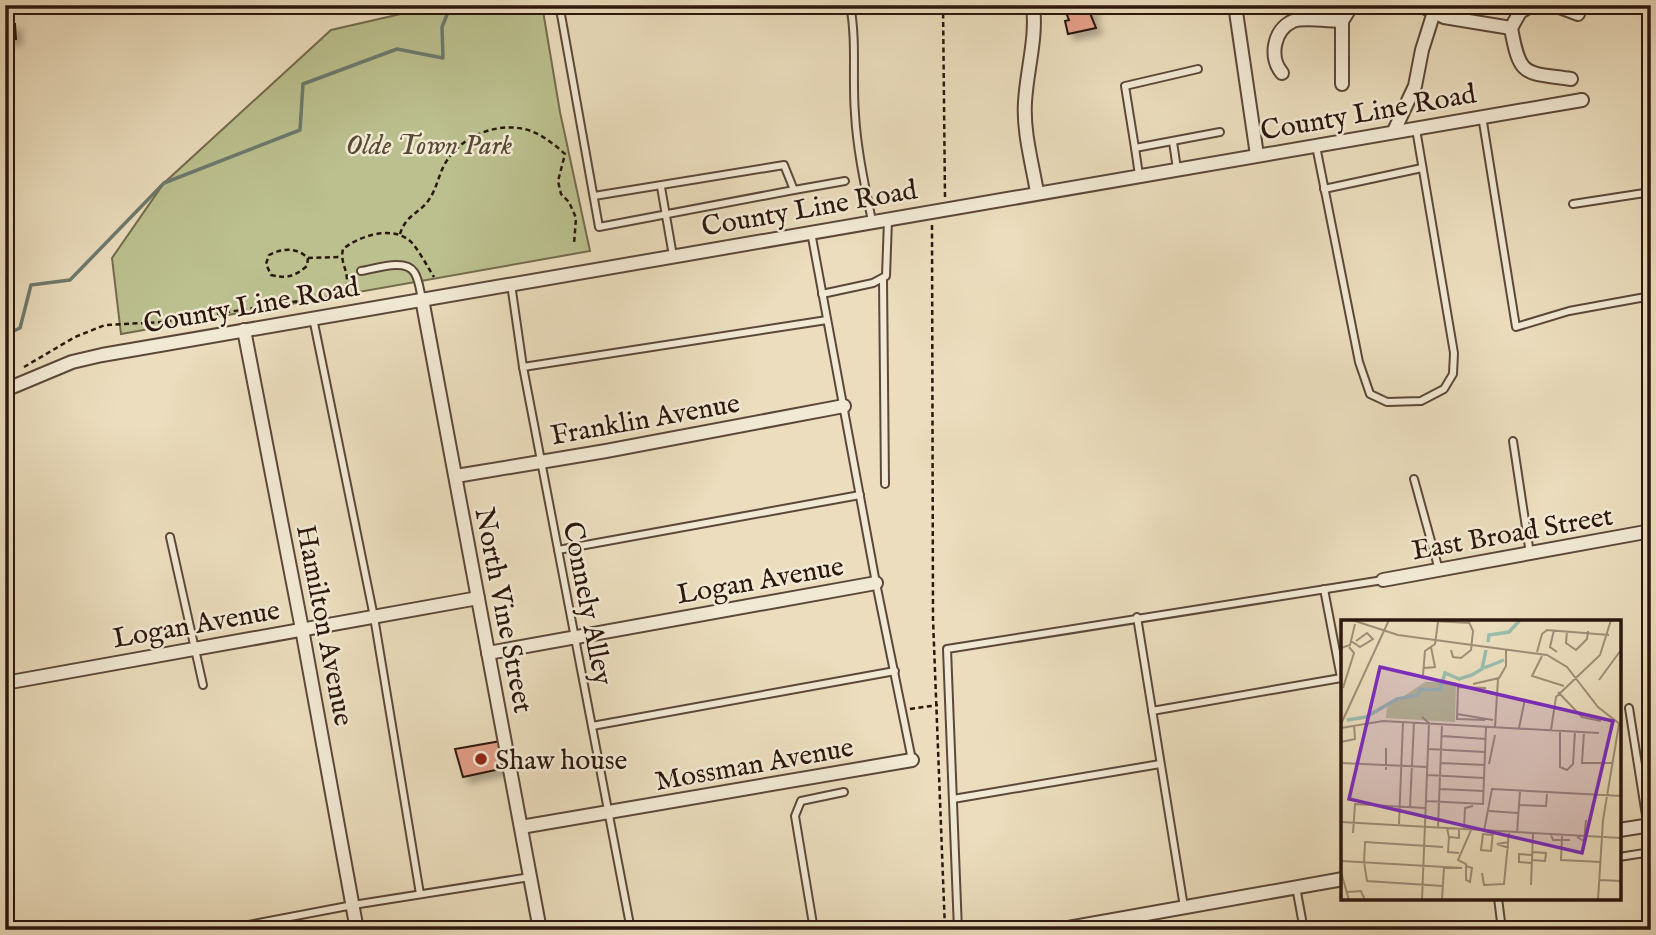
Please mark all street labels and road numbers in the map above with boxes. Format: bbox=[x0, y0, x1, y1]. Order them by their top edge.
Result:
street label: County Line Road bbox=[1258, 77, 1479, 150]
street label: County Line Road bbox=[699, 173, 920, 246]
street label: County Line Road bbox=[141, 270, 362, 343]
street label: Franklin Avenue bbox=[548, 387, 743, 454]
street label: East Broad Street bbox=[1409, 499, 1616, 569]
street label: North Vine Street bbox=[465, 505, 540, 717]
street label: Connely Alley bbox=[554, 519, 620, 688]
street label: Hamilton Avenue bbox=[287, 522, 360, 729]
street label: Logan Avenue bbox=[674, 550, 847, 613]
street label: Logan Avenue bbox=[110, 594, 283, 657]
street label: Mossman Avenue bbox=[652, 731, 857, 800]

